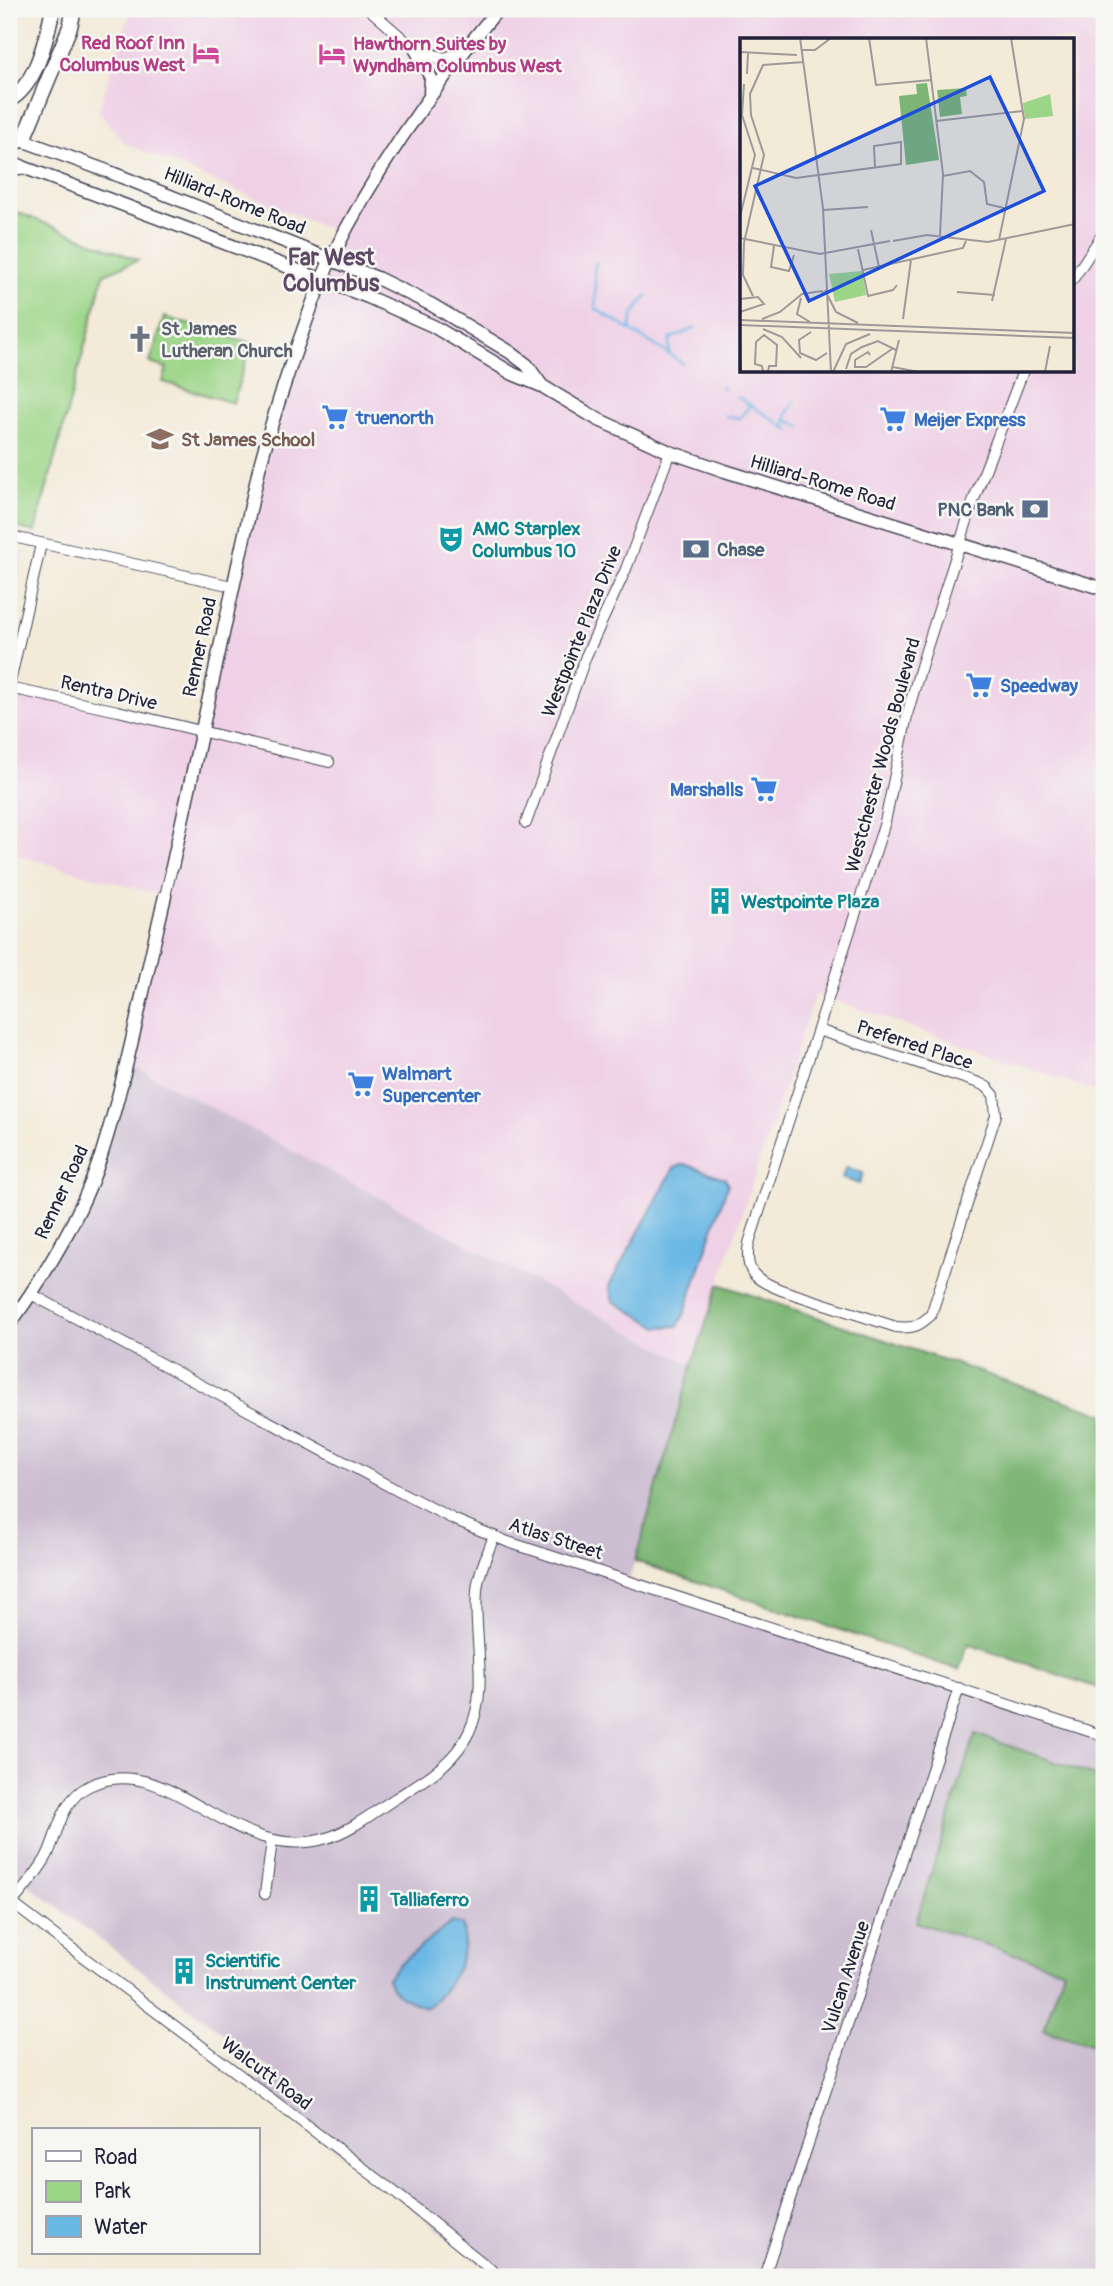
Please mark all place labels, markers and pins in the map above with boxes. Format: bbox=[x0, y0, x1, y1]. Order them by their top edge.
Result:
place label: Red Roof Inn Columbus West bbox=[59, 31, 186, 77]
place label: Hawthorn Suites by Wyndham Columbus West bbox=[353, 32, 563, 78]
hotel icon: Red Roof Inn Columbus West bbox=[191, 38, 221, 68]
hotel icon: Hawthorn Suites by Wyndham Columbus West bbox=[317, 39, 347, 69]
place label: St James Lutheran Church bbox=[161, 317, 293, 363]
church icon: St James Lutheran Church bbox=[125, 324, 155, 354]
supermarket icon: truenorth bbox=[320, 402, 350, 432]
supermarket icon: Meijer Express bbox=[878, 404, 908, 434]
place label: truenorth bbox=[355, 406, 434, 430]
place label: Meijer Express bbox=[914, 408, 1026, 432]
school or university icon: St James School bbox=[145, 424, 175, 454]
place label: St James School bbox=[181, 428, 315, 452]
bank icon: PNC Bank bbox=[1020, 494, 1050, 524]
place label: PNC Bank bbox=[937, 498, 1015, 522]
place label: AMC Starplex Columbus 10 bbox=[472, 517, 581, 563]
theatre icon: AMC Starplex Columbus 10 bbox=[436, 524, 466, 554]
bank icon: Chase bbox=[681, 534, 711, 564]
place label: Chase bbox=[717, 538, 765, 562]
supermarket icon: Speedway bbox=[964, 670, 994, 700]
place label: Speedway bbox=[1000, 674, 1079, 698]
supermarket icon: Marshalls bbox=[749, 774, 779, 804]
place label: Marshalls bbox=[670, 778, 744, 802]
building icon: Westpointe Plaza bbox=[705, 886, 735, 916]
place label: Westpointe Plaza bbox=[741, 890, 880, 914]
place label: Walmart Supercenter bbox=[382, 1062, 481, 1108]
supermarket icon: Walmart Supercenter bbox=[346, 1069, 376, 1099]
building icon: Talliaferro bbox=[354, 1884, 384, 1914]
place label: Talliaferro bbox=[389, 1888, 470, 1912]
place label: Scientific Instrument Center bbox=[205, 1949, 356, 1995]
building icon: Scientific Instrument Center bbox=[169, 1956, 199, 1986]

